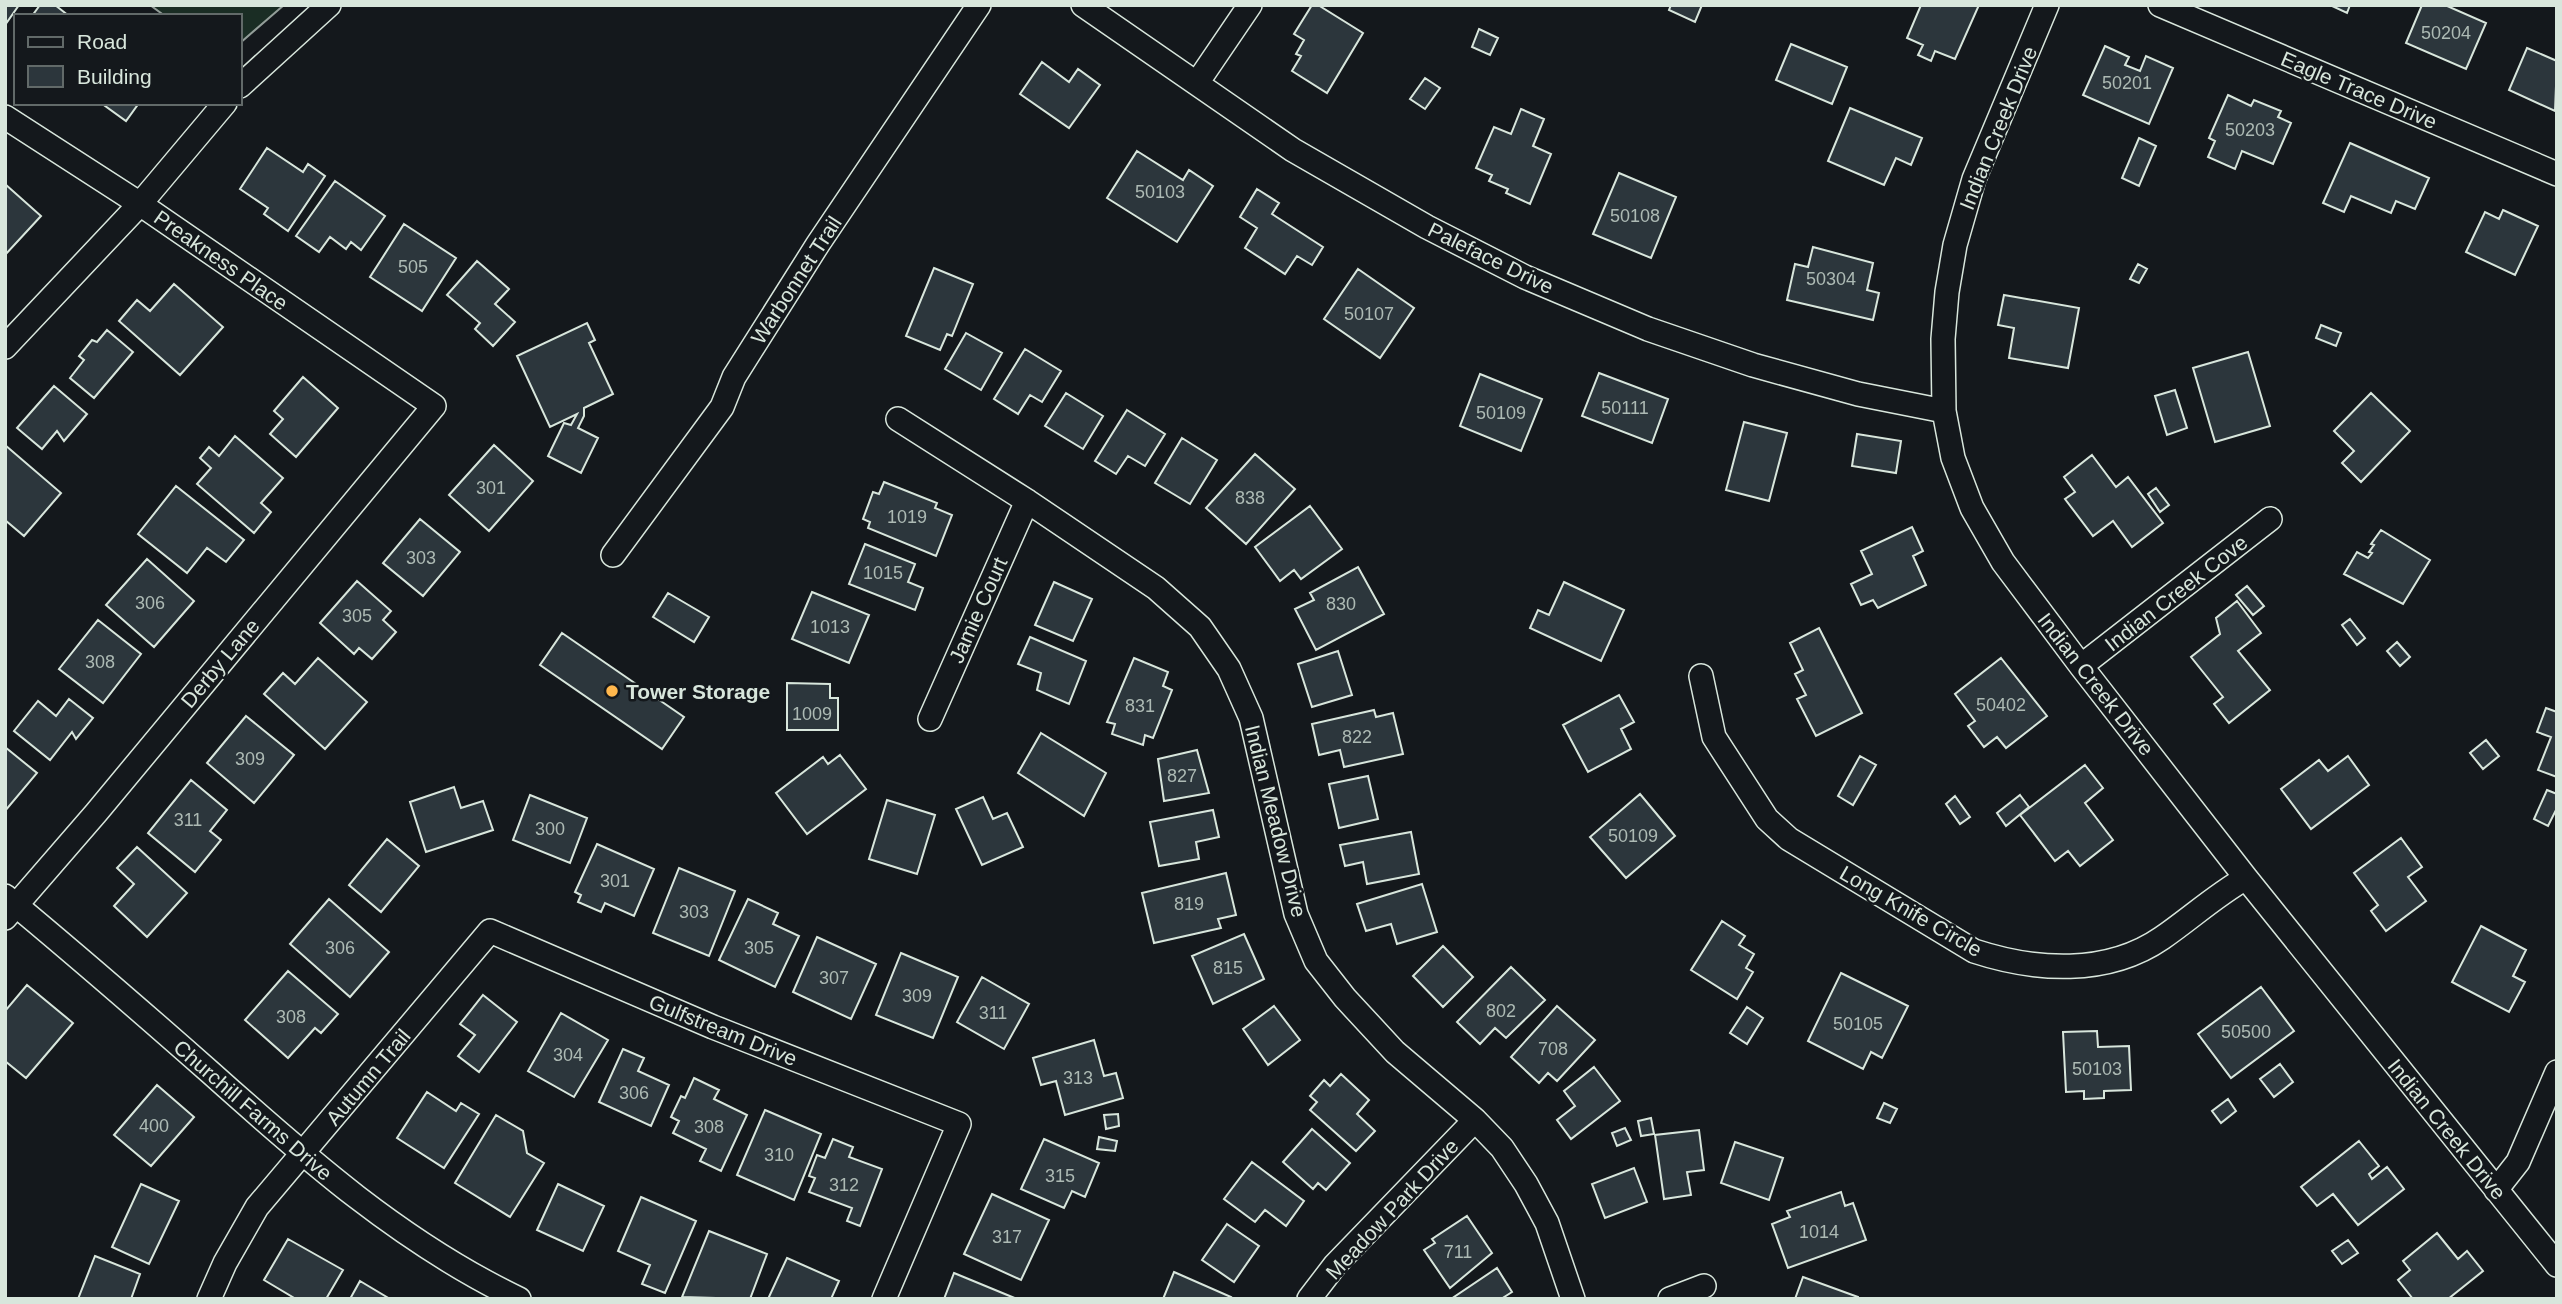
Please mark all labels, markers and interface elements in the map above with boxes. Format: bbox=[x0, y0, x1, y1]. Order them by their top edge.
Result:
legend bbox=[14, 14, 242, 105]
house number: 50204 bbox=[2421, 23, 2471, 43]
text: Road bbox=[77, 30, 127, 53]
street label: Indian Creek Drive bbox=[1955, 43, 2041, 213]
street label: Eagle Trace Drive bbox=[2278, 47, 2440, 133]
text: Building bbox=[77, 65, 152, 88]
house number: 50201 bbox=[2102, 73, 2152, 93]
house number: 50203 bbox=[2225, 120, 2275, 140]
house number: 50103 bbox=[1135, 182, 1185, 202]
street label: Preakness Place bbox=[150, 205, 292, 315]
house number: 50108 bbox=[1610, 206, 1660, 226]
street label: Warbonnet Trail bbox=[746, 212, 846, 348]
street label: Paleface Drive bbox=[1425, 218, 1557, 298]
house number: 505 bbox=[398, 257, 428, 277]
house number: 50304 bbox=[1806, 269, 1856, 289]
house number: 50107 bbox=[1344, 304, 1394, 324]
house number: 50111 bbox=[1601, 398, 1649, 418]
house number: 50109 bbox=[1476, 403, 1526, 423]
house number: 301 bbox=[476, 478, 506, 498]
house number: 838 bbox=[1235, 488, 1265, 508]
house number: 1019 bbox=[887, 507, 927, 527]
street label: Indian Creek Cove bbox=[2100, 530, 2252, 656]
house number: 303 bbox=[406, 548, 436, 568]
street label: Jamie Court bbox=[944, 553, 1012, 666]
house number: 1015 bbox=[863, 563, 903, 583]
house number: 306 bbox=[135, 593, 165, 613]
house number: 830 bbox=[1326, 594, 1356, 614]
house number: 305 bbox=[342, 606, 372, 626]
street label: Indian Creek Drive bbox=[2033, 608, 2159, 760]
street label: Derby Lane bbox=[176, 614, 264, 712]
house number: 1013 bbox=[810, 617, 850, 637]
house number: 308 bbox=[85, 652, 115, 672]
place label: Tower Storage bbox=[626, 680, 770, 703]
marker: Tower Storage bbox=[604, 683, 620, 699]
house number: 50402 bbox=[1976, 695, 2026, 715]
house number: 831 bbox=[1125, 696, 1155, 716]
house number: 1009 bbox=[792, 704, 832, 724]
street label: Indian Meadow Drive bbox=[1241, 723, 1311, 919]
house number: 822 bbox=[1342, 727, 1372, 747]
house number: 309 bbox=[235, 749, 265, 769]
house number: 827 bbox=[1167, 766, 1197, 786]
house number: 311 bbox=[174, 810, 202, 830]
house number: 300 bbox=[535, 819, 565, 839]
house number: 50109 bbox=[1608, 826, 1658, 846]
street label: Long Knife Circle bbox=[1836, 861, 1986, 961]
house number: 301 bbox=[600, 871, 630, 891]
house number: 819 bbox=[1174, 894, 1204, 914]
house number: 303 bbox=[679, 902, 709, 922]
house number: 306 bbox=[325, 938, 355, 958]
house number: 305 bbox=[744, 938, 774, 958]
house number: 815 bbox=[1213, 958, 1243, 978]
house number: 307 bbox=[819, 968, 849, 988]
house number: 309 bbox=[902, 986, 932, 1006]
street label: Gulfstream Drive bbox=[646, 990, 800, 1070]
house number: 802 bbox=[1486, 1001, 1516, 1021]
house number: 311 bbox=[979, 1003, 1007, 1023]
house number: 308 bbox=[276, 1007, 306, 1027]
house number: 50105 bbox=[1833, 1014, 1883, 1034]
house number: 50500 bbox=[2221, 1022, 2271, 1042]
street label: Autumn Trail bbox=[321, 1024, 415, 1130]
street label: Churchill Farms Drive bbox=[169, 1035, 337, 1185]
house number: 708 bbox=[1538, 1039, 1568, 1059]
house number: 304 bbox=[553, 1045, 583, 1065]
street label: Indian Creek Drive bbox=[2383, 1054, 2511, 1204]
house number: 50103 bbox=[2072, 1059, 2122, 1079]
house number: 313 bbox=[1063, 1068, 1093, 1088]
house number: 306 bbox=[619, 1083, 649, 1103]
house number: 400 bbox=[139, 1116, 169, 1136]
house number: 308 bbox=[694, 1117, 724, 1137]
street label: Meadow Park Drive bbox=[1321, 1134, 1463, 1284]
house number: 310 bbox=[764, 1145, 794, 1165]
house number: 315 bbox=[1045, 1166, 1075, 1186]
house number: 312 bbox=[829, 1175, 859, 1195]
house number: 1014 bbox=[1799, 1222, 1839, 1242]
house number: 317 bbox=[992, 1227, 1022, 1247]
house number: 711 bbox=[1444, 1242, 1472, 1262]

